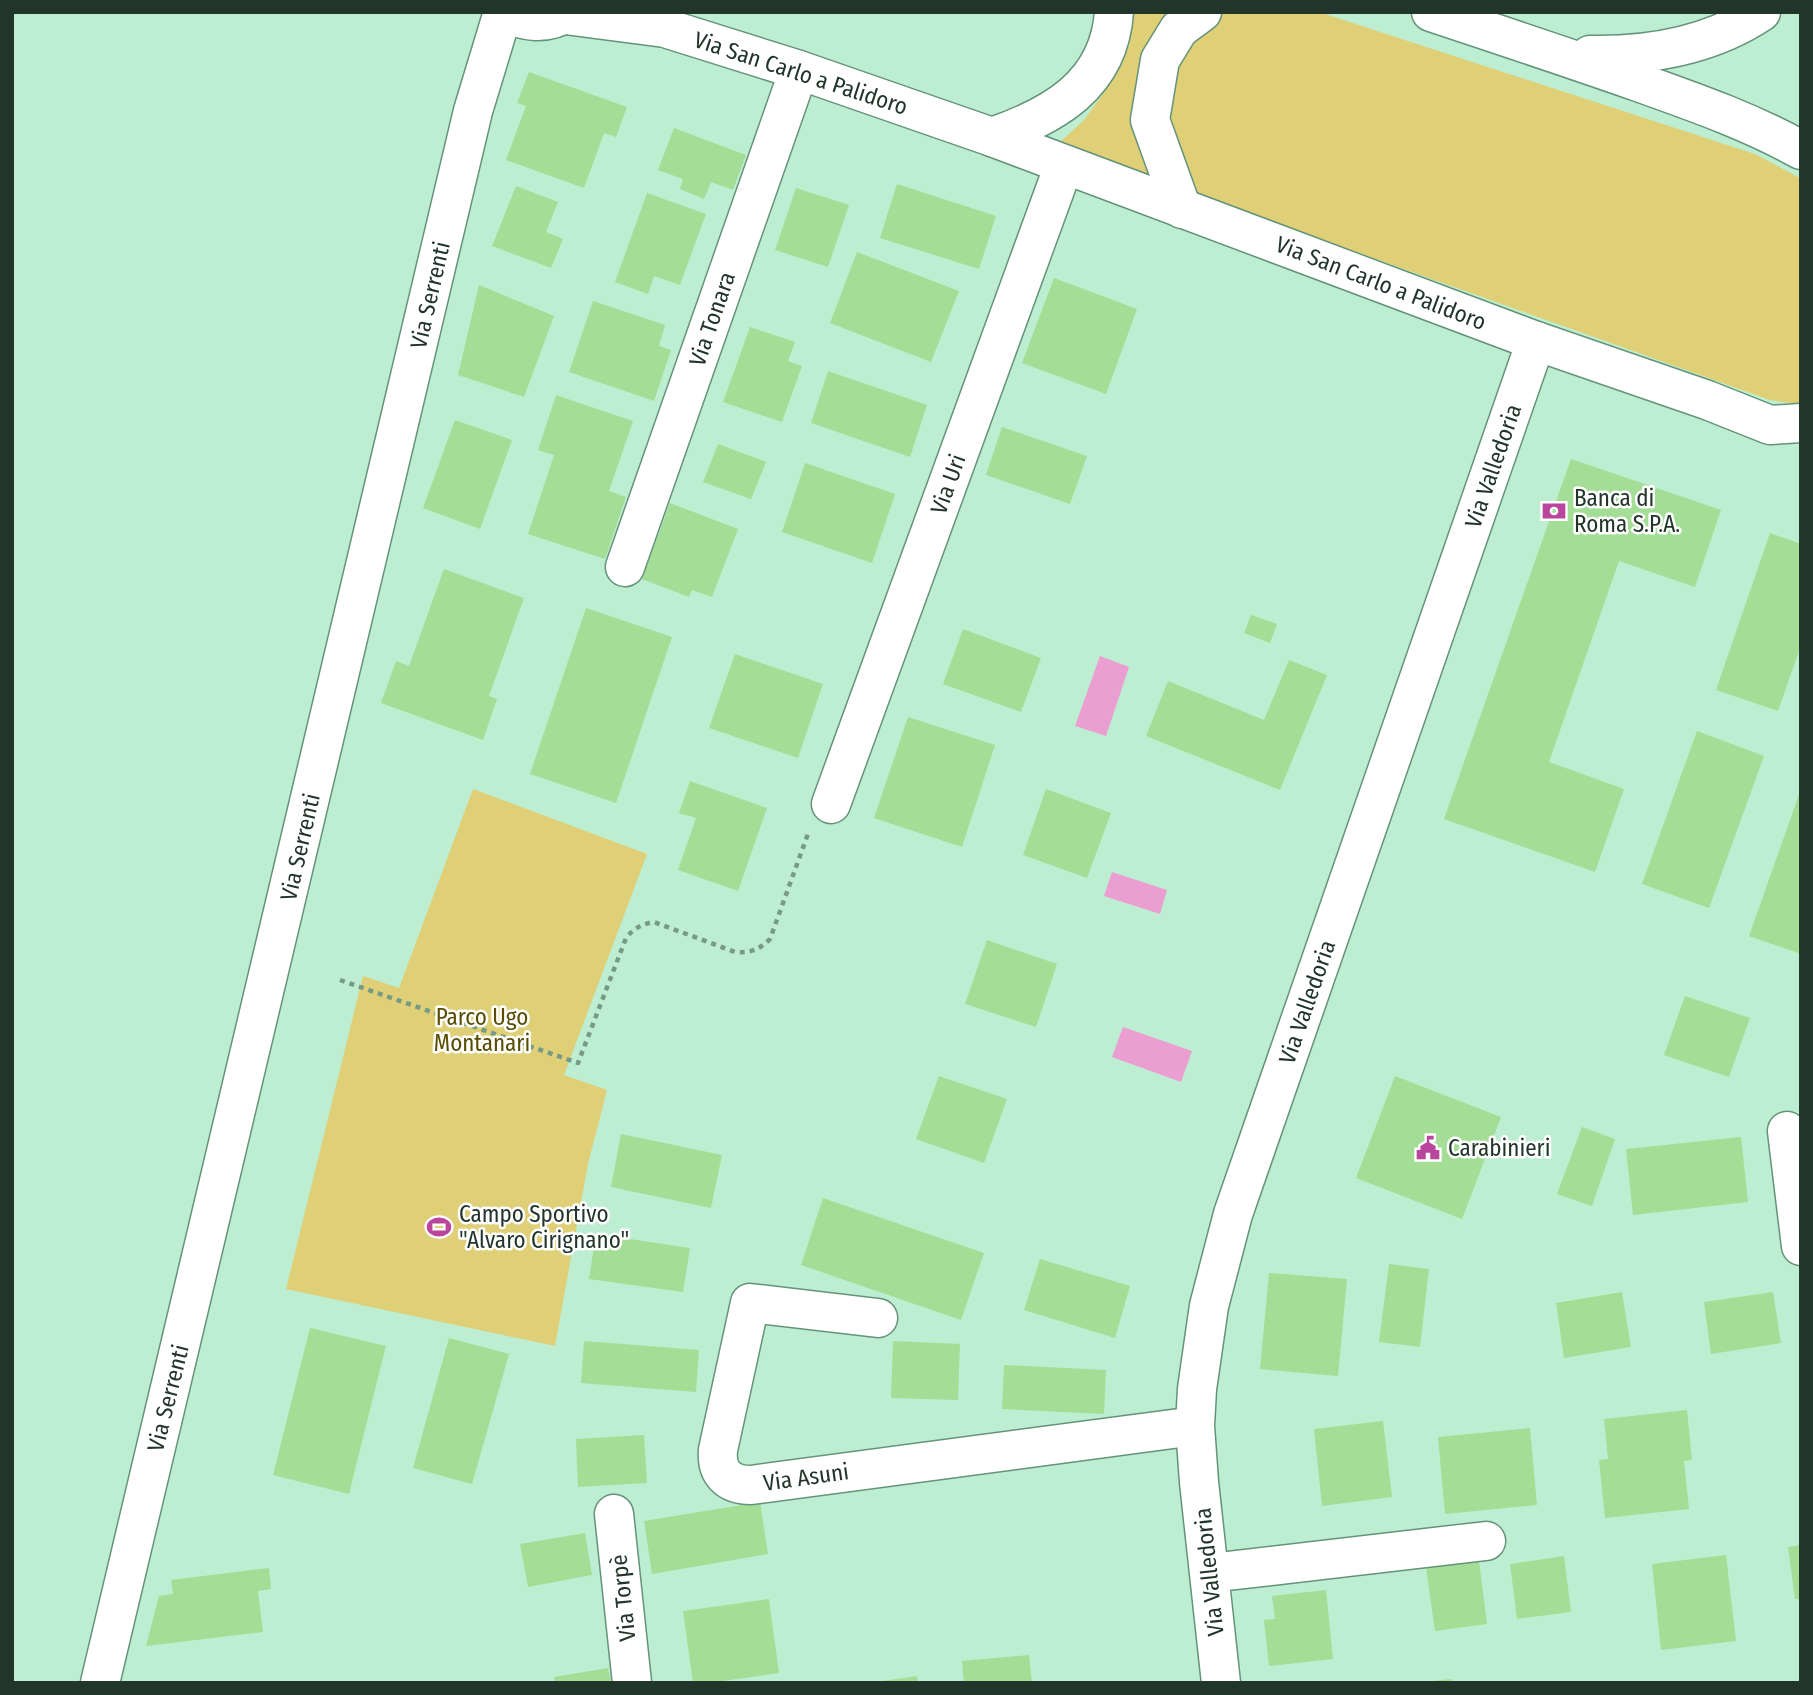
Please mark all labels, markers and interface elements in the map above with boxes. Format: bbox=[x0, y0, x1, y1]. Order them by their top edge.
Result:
street label: Via San Carlo a Palidoro bbox=[691, 25, 911, 121]
street label: Via San Carlo a Palidoro bbox=[1272, 230, 1490, 336]
street label: Via Serrenti bbox=[404, 239, 456, 351]
street label: Via Tonara bbox=[683, 268, 741, 370]
street label: Via Valledoria bbox=[1459, 400, 1527, 532]
street label: Via Uri bbox=[924, 450, 972, 518]
place label: Banca di Roma S.P.A. bbox=[1574, 484, 1680, 538]
bank icon: Banca di Roma S.P.A. bbox=[1540, 497, 1568, 525]
street label: Via Serrenti bbox=[274, 791, 326, 903]
street label: Via Valledoria bbox=[1273, 936, 1341, 1068]
park label: Parco Ugo Montanari bbox=[434, 1003, 530, 1057]
public building icon: Carabinieri bbox=[1414, 1134, 1442, 1162]
place label: Carabinieri bbox=[1448, 1134, 1550, 1162]
place label: Campo Sportivo "Alvaro Cirignano" bbox=[459, 1200, 629, 1254]
sports icon: Campo Sportivo "Alvaro Cirignano" bbox=[425, 1213, 453, 1241]
street label: Via Serrenti bbox=[141, 1342, 195, 1454]
street label: Via Asuni bbox=[761, 1457, 851, 1497]
street label: Via Valledoria bbox=[1188, 1506, 1230, 1638]
street label: Via Torpè bbox=[605, 1553, 641, 1643]

